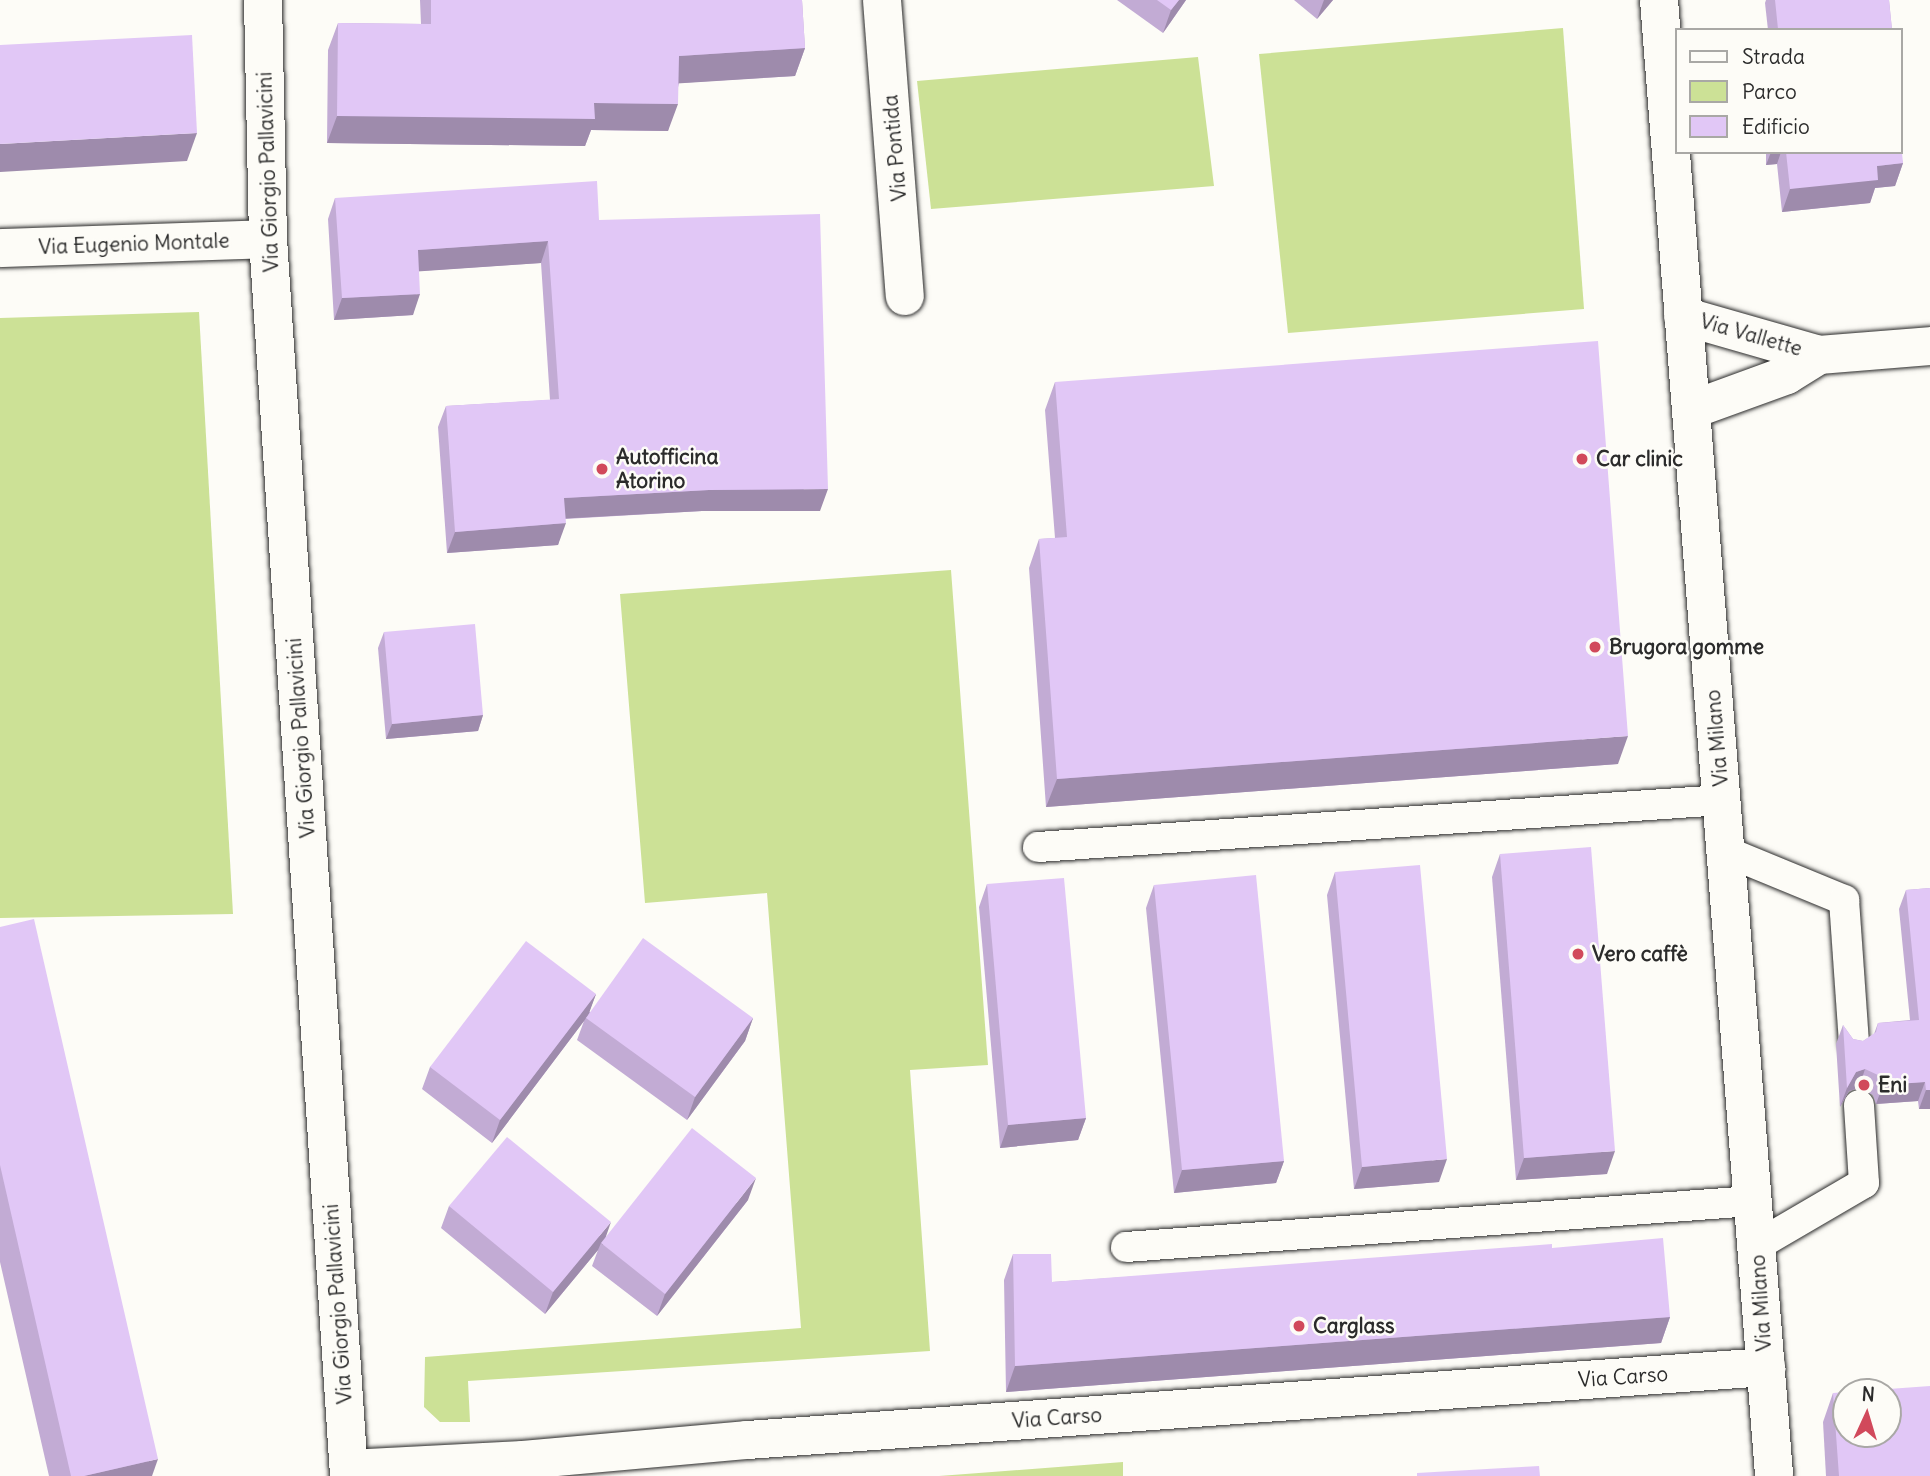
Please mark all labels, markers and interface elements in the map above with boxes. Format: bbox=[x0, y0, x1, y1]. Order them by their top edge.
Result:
legend bbox=[1674, 28, 1902, 154]
text: Strada bbox=[1742, 43, 1805, 70]
street label: Via Giorgio Pallavicini bbox=[252, 71, 284, 273]
text: Parco bbox=[1742, 78, 1797, 105]
street label: Via Pontida bbox=[878, 94, 912, 202]
text: Edificio bbox=[1742, 113, 1810, 140]
street label: Via Eugenio Montale bbox=[38, 228, 230, 260]
street label: Via Vallette bbox=[1697, 308, 1805, 362]
place label: Autofficina Atorino bbox=[616, 444, 718, 494]
place label: Car clinic bbox=[1596, 446, 1683, 472]
marker: Car clinic bbox=[1574, 451, 1590, 467]
marker: Autofficina Atorino bbox=[594, 461, 610, 477]
place label: Brugora gomme bbox=[1609, 634, 1764, 660]
street label: Via Giorgio Pallavicini bbox=[281, 637, 321, 839]
marker: Brugora gomme bbox=[1587, 639, 1603, 655]
street label: Via Milano bbox=[1700, 689, 1734, 787]
place label: Vero caffè bbox=[1592, 941, 1688, 967]
marker: Vero caffè bbox=[1570, 946, 1586, 962]
place label: Eni bbox=[1878, 1072, 1907, 1098]
marker: Eni bbox=[1856, 1077, 1872, 1093]
street label: Via Giorgio Pallavicini bbox=[318, 1203, 358, 1405]
street label: Via Milano bbox=[1745, 1254, 1777, 1352]
place label: Carglass bbox=[1313, 1313, 1395, 1339]
marker: Carglass bbox=[1291, 1318, 1307, 1334]
street label: Via Carso bbox=[1577, 1361, 1669, 1393]
north arrow bbox=[1832, 1378, 1902, 1448]
text: N bbox=[1861, 1382, 1876, 1406]
street label: Via Carso bbox=[1011, 1402, 1103, 1434]

